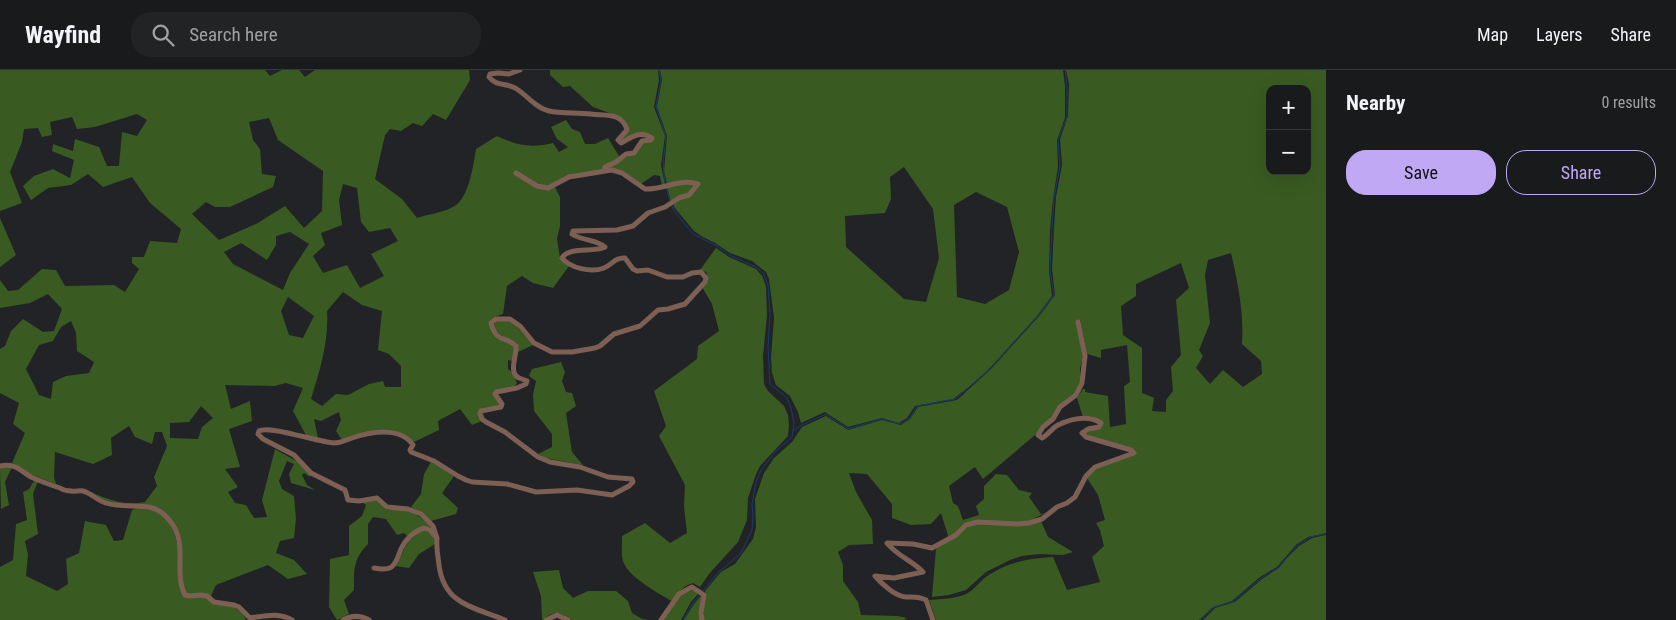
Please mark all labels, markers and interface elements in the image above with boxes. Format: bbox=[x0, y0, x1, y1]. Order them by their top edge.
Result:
search box bbox=[131, 12, 481, 57]
text: Wayfind bbox=[25, 21, 101, 49]
icon: search bbox=[149, 21, 177, 49]
text: Search here bbox=[189, 23, 278, 46]
text: Map bbox=[1477, 24, 1508, 45]
text: Layers bbox=[1536, 24, 1583, 45]
text: Share bbox=[1611, 24, 1651, 45]
map controls bbox=[1266, 85, 1311, 175]
button: + bbox=[1266, 85, 1311, 130]
text: Nearby bbox=[1346, 91, 1405, 115]
text: 0 results bbox=[1601, 93, 1656, 112]
button: − bbox=[1266, 130, 1311, 175]
button: Save bbox=[1346, 150, 1496, 195]
button: Share bbox=[1506, 150, 1656, 195]

